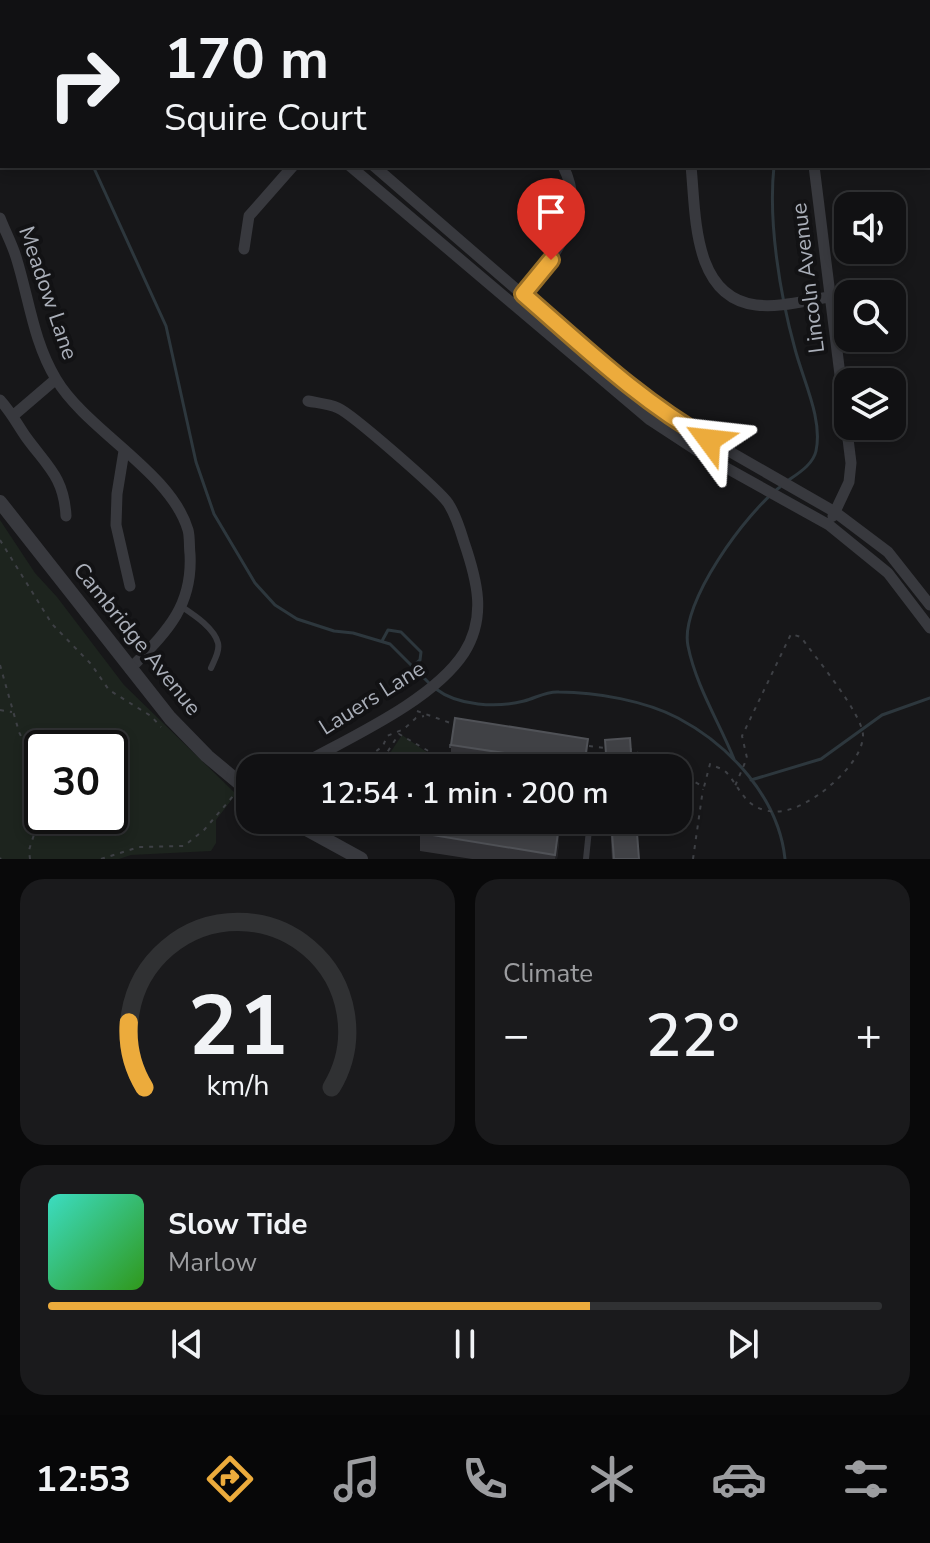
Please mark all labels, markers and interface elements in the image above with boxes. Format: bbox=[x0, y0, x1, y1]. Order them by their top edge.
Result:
text: 170 m bbox=[164, 21, 329, 98]
icon: right bbox=[32, 32, 136, 136]
text: Squire Court bbox=[164, 94, 366, 143]
pin bbox=[517, 178, 585, 260]
icon: arrive bbox=[529, 190, 573, 234]
map controls bbox=[834, 192, 906, 440]
button: sound bbox=[834, 192, 906, 264]
street label: Lincoln Avenue bbox=[784, 201, 832, 355]
street label: Meadow Lane bbox=[11, 222, 85, 364]
button: search bbox=[834, 280, 906, 352]
button: layers bbox=[834, 368, 906, 440]
position arrow bbox=[667, 398, 751, 482]
street label: Cambridge Avenue bbox=[66, 556, 208, 722]
street label: Lauers Lane bbox=[313, 654, 431, 742]
speed limit sign: 30 bbox=[24, 730, 128, 834]
text: 12:54 · 1 min · 200 m bbox=[319, 773, 609, 814]
text: Climate bbox=[503, 956, 593, 991]
text: 21 bbox=[188, 970, 287, 1083]
text: 22° bbox=[645, 995, 740, 1077]
text: − bbox=[503, 1006, 529, 1066]
text: + bbox=[856, 1006, 882, 1066]
text: km/h bbox=[206, 1066, 269, 1105]
text: Slow Tide bbox=[168, 1204, 308, 1245]
text: Marlow bbox=[168, 1245, 257, 1280]
icon: previous bbox=[165, 1322, 209, 1366]
icon: pause bbox=[443, 1322, 487, 1366]
icon: next bbox=[721, 1322, 765, 1366]
icon: directions bbox=[202, 1451, 258, 1507]
icon: music bbox=[329, 1451, 385, 1507]
icon: phone bbox=[457, 1451, 513, 1507]
icon: climate bbox=[584, 1451, 640, 1507]
icon: car bbox=[711, 1451, 767, 1507]
icon: filters bbox=[838, 1451, 894, 1507]
text: 12:53 bbox=[36, 1455, 131, 1504]

